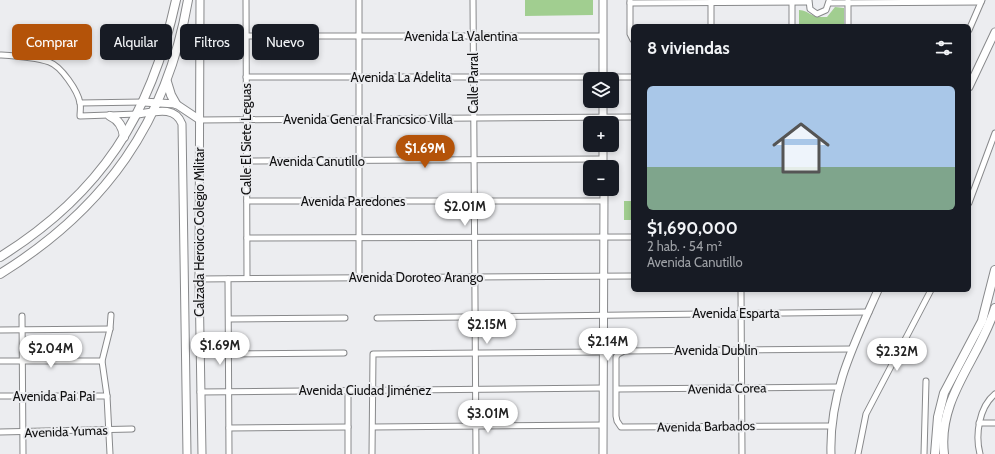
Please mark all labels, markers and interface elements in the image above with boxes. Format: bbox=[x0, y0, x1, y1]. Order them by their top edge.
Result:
chip: Comprar bbox=[12, 24, 92, 60]
chip: Alquilar bbox=[100, 24, 172, 60]
chip: Filtros bbox=[180, 24, 244, 60]
chip: Nuevo bbox=[252, 24, 319, 60]
street label: Avenida La Valentina bbox=[404, 28, 519, 44]
icon: filters bbox=[933, 37, 955, 59]
text: 8 viviendas bbox=[647, 38, 730, 58]
street label: Calle Parral bbox=[465, 53, 481, 113]
street label: Avenida La Adelita bbox=[351, 69, 452, 85]
map controls bbox=[583, 72, 619, 196]
button: layers bbox=[583, 72, 619, 108]
street label: Calle El Siete Leguas bbox=[238, 82, 254, 195]
street label: Avenida General Francsico Villa bbox=[283, 111, 454, 127]
icon: home bbox=[765, 112, 837, 184]
button: + bbox=[583, 116, 619, 152]
pin: $1.69M bbox=[392, 135, 458, 169]
text: $1.69M bbox=[405, 140, 445, 156]
street label: Calzada Heroico Colegio Militar bbox=[191, 146, 207, 317]
street label: Avenida Canutillo bbox=[269, 153, 365, 169]
button: − bbox=[583, 160, 619, 196]
street label: Avenida Paredones bbox=[301, 193, 406, 209]
pin: $2.01M bbox=[432, 193, 498, 227]
text: $2.01M bbox=[444, 198, 486, 214]
text: $1,690,000 bbox=[647, 218, 738, 238]
text: 2 hab. · 54 m² bbox=[647, 238, 722, 254]
text: Avenida Canutillo bbox=[647, 254, 743, 270]
street label: Avenida Doroteo Arango bbox=[349, 269, 483, 285]
street label: Avenida Esparta bbox=[692, 305, 781, 321]
pin: $2.15M bbox=[454, 311, 520, 345]
text: $2.15M bbox=[467, 316, 507, 332]
pin: $2.14M bbox=[575, 328, 641, 362]
pin: $1.69M bbox=[187, 332, 253, 366]
text: $2.14M bbox=[588, 333, 628, 349]
pin: $2.04M bbox=[18, 335, 84, 369]
text: $1.69M bbox=[200, 337, 240, 353]
pin: $2.32M bbox=[864, 338, 930, 372]
text: $2.04M bbox=[28, 340, 74, 356]
street label: Avenida Dublin bbox=[674, 342, 758, 358]
text: $2.32M bbox=[876, 343, 918, 359]
street label: Avenida Corea bbox=[688, 379, 767, 397]
street label: Avenida Ciudad Jiménez bbox=[299, 382, 431, 398]
street label: Avenida Pai Pai bbox=[13, 388, 95, 404]
pin: $3.01M bbox=[455, 400, 521, 434]
text: $3.01M bbox=[467, 405, 509, 421]
street label: Avenida Barbados bbox=[657, 417, 756, 435]
street label: Avenida Yumas bbox=[24, 422, 108, 440]

